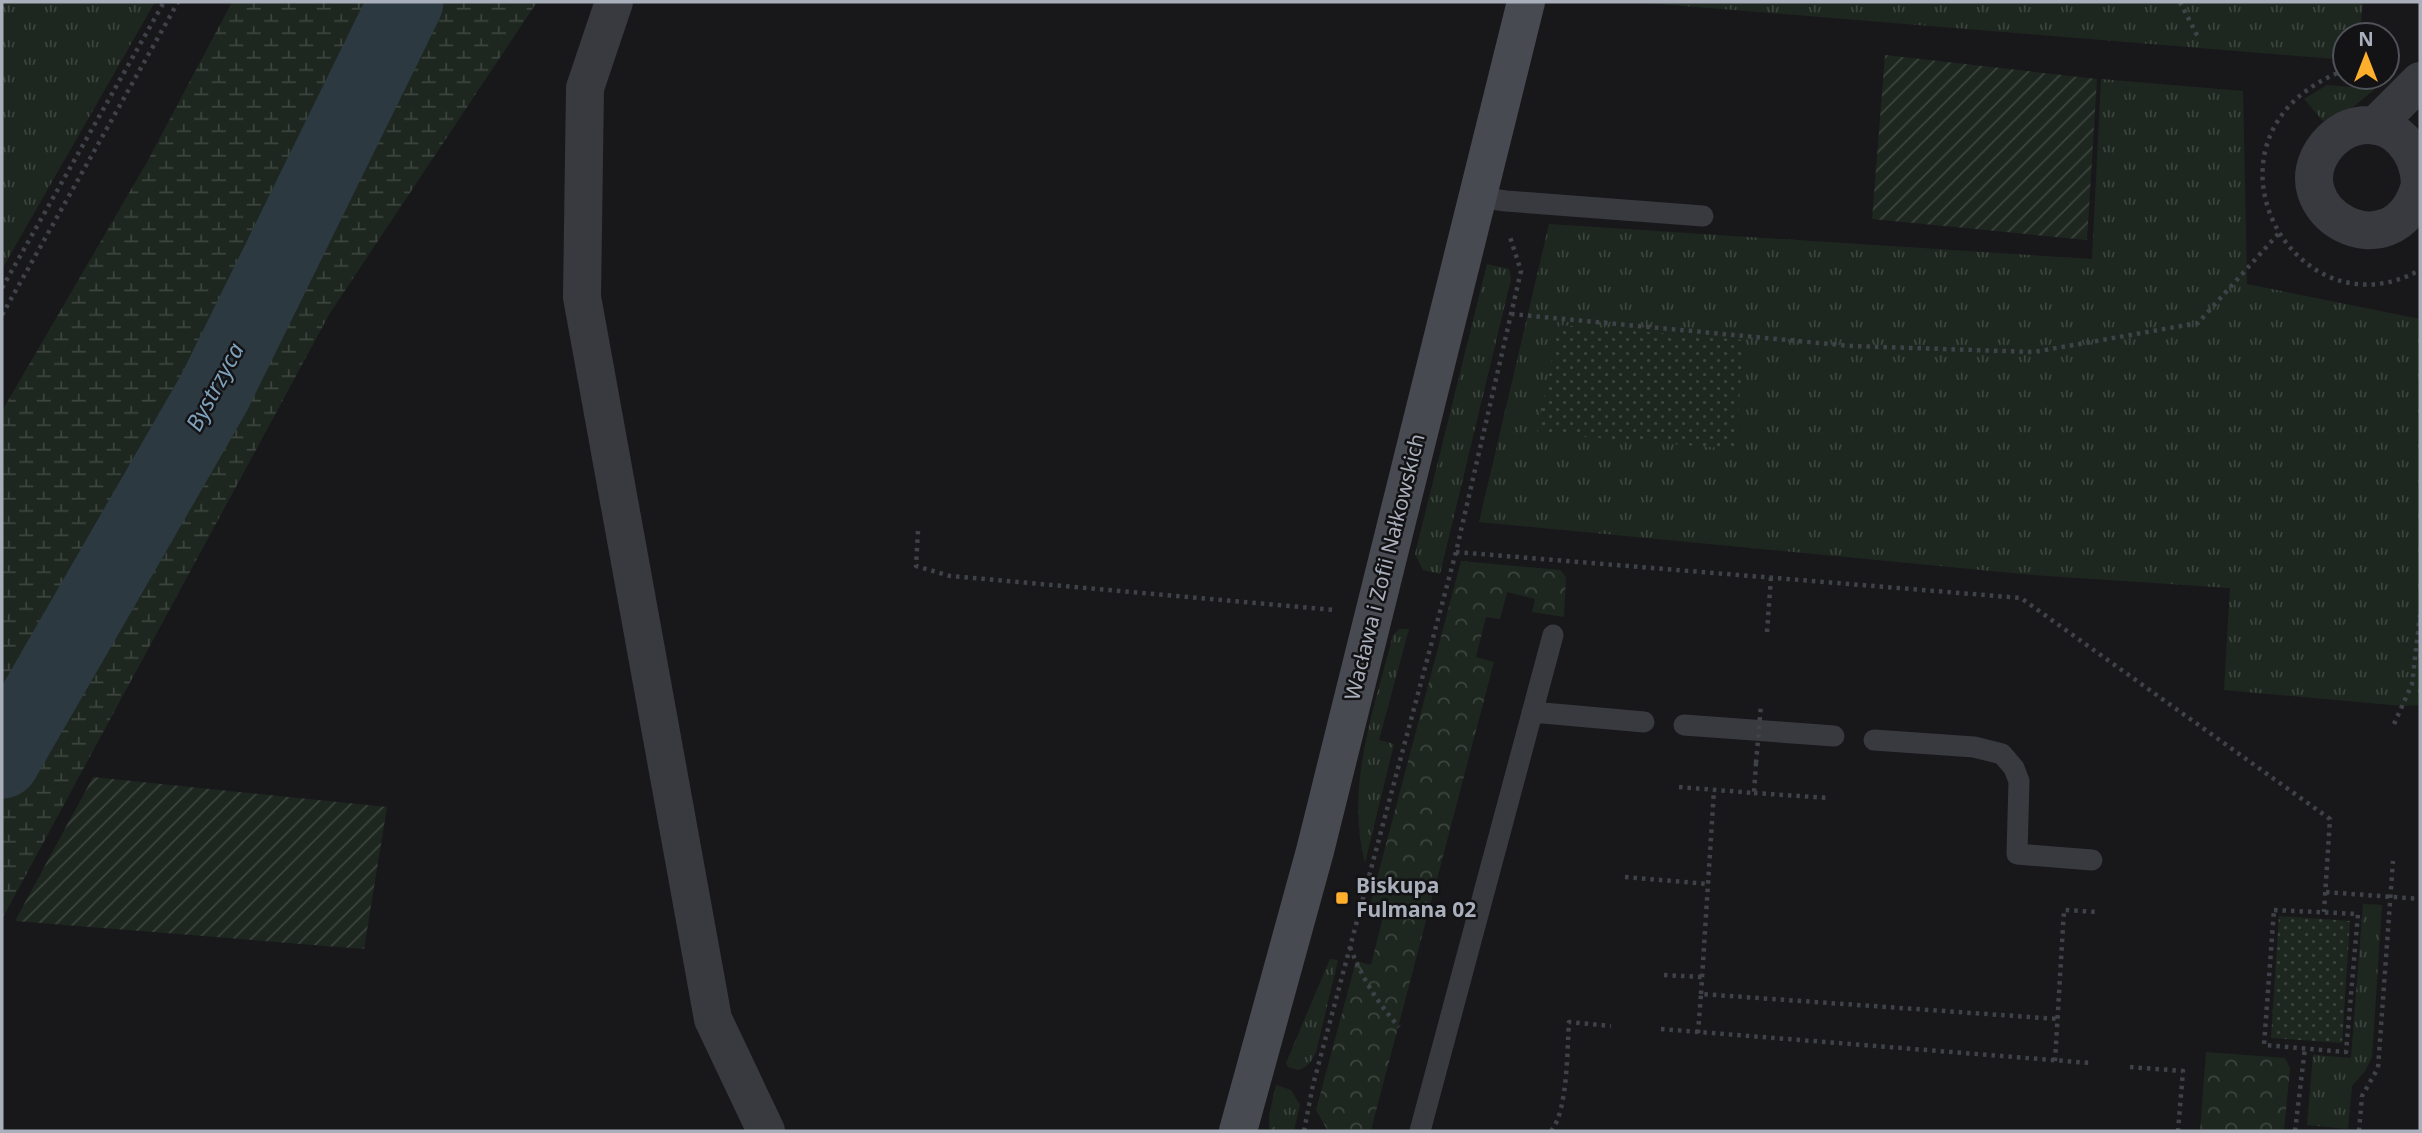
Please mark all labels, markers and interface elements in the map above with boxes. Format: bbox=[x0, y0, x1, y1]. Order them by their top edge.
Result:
north arrow bbox=[2331, 21, 2401, 91]
text: N bbox=[2358, 26, 2374, 52]
water label: Bystrzyca bbox=[178, 337, 251, 436]
street label: Wacława i Zofii Nałkowskich bbox=[1337, 430, 1431, 703]
place label: Biskupa Fulmana 02 bbox=[1356, 871, 1476, 923]
marker: Biskupa Fulmana 02 bbox=[1334, 890, 1350, 906]

